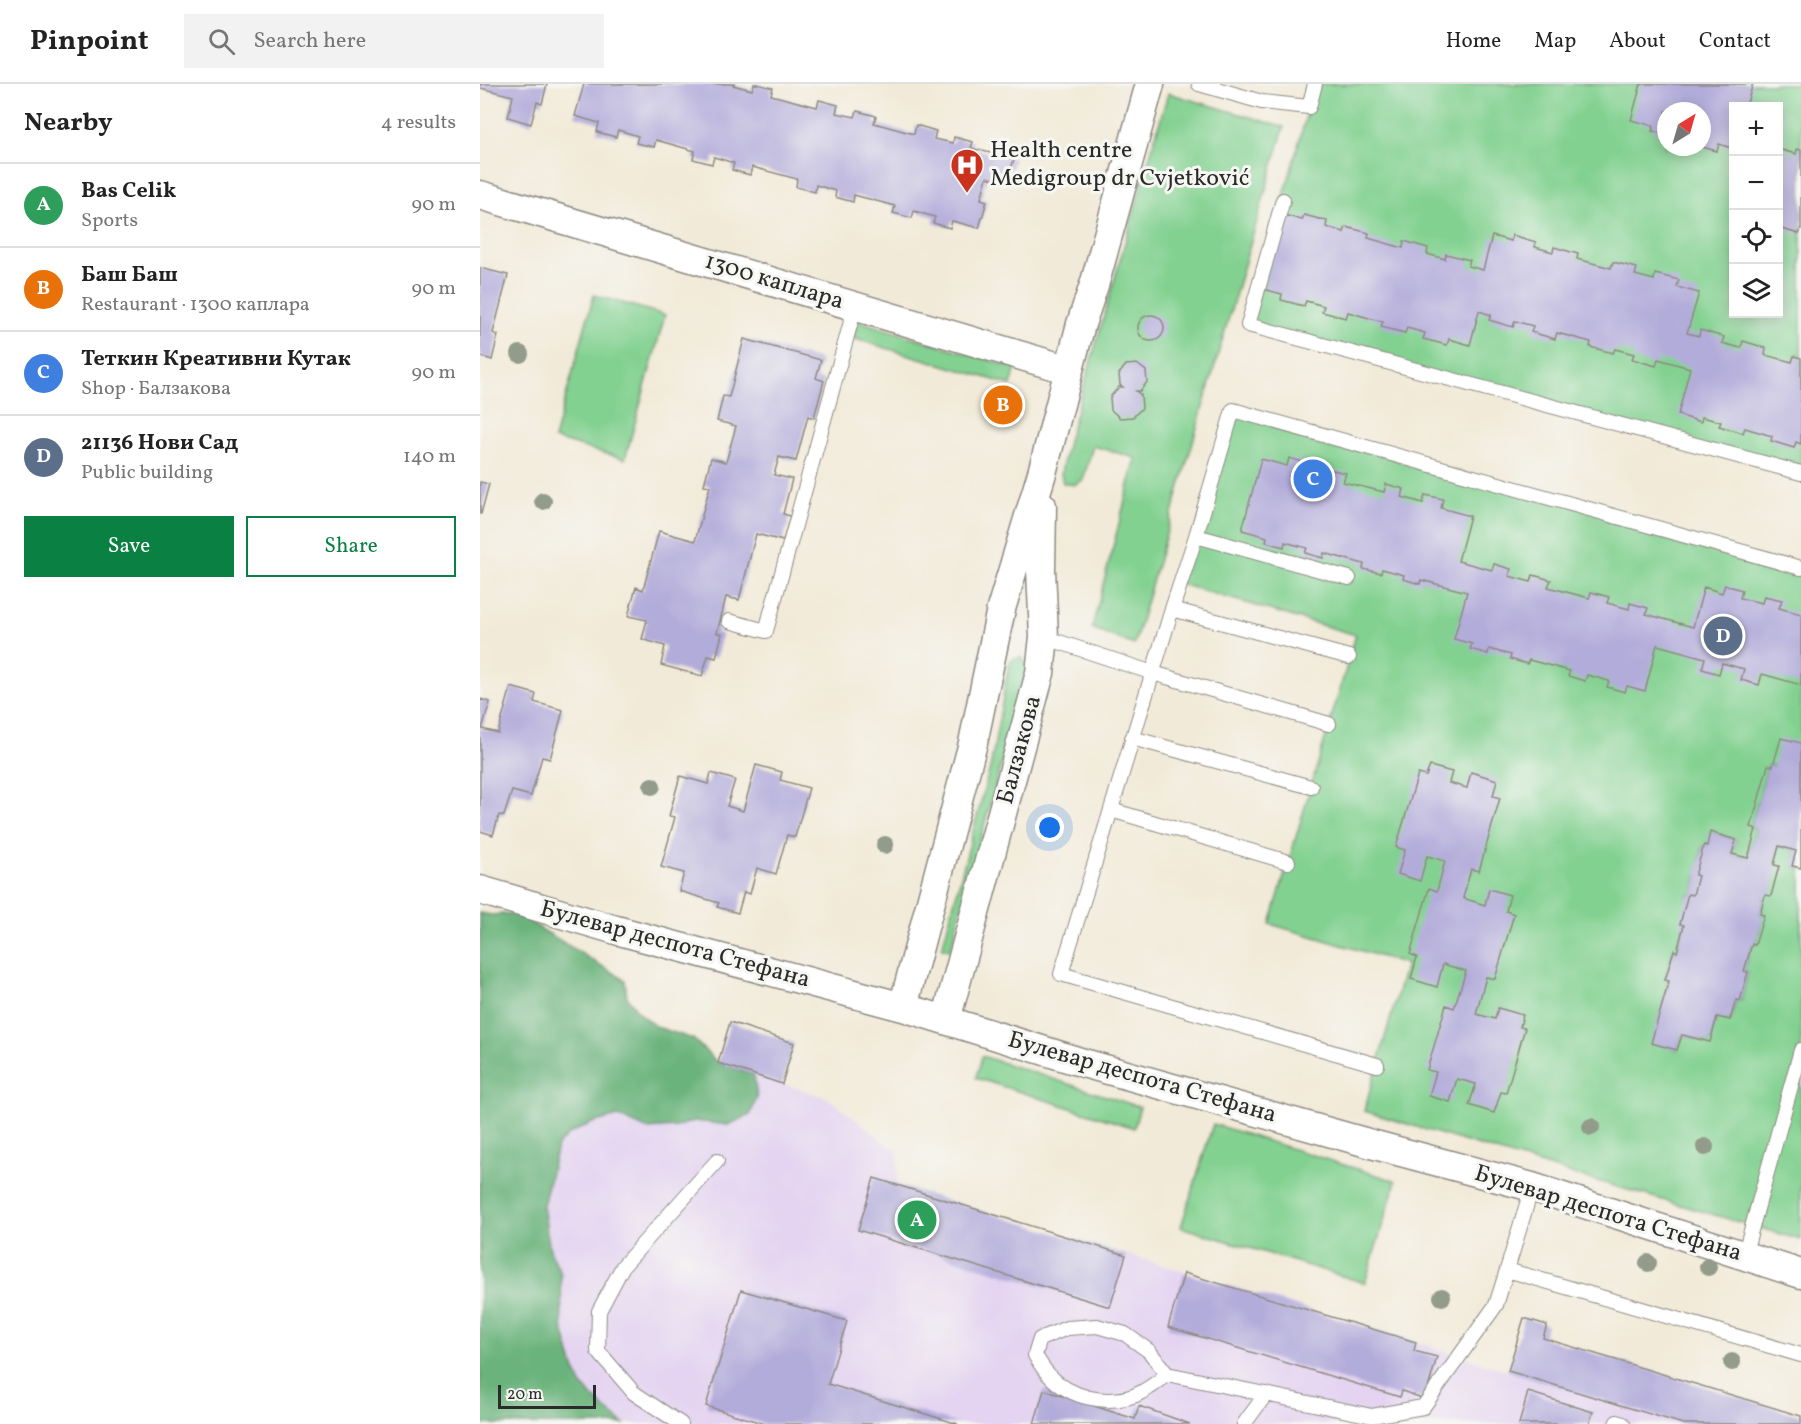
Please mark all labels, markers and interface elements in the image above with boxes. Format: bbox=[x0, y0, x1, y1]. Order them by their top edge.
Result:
search box bbox=[184, 14, 604, 68]
text: Pinpoint bbox=[30, 22, 148, 61]
icon: search bbox=[205, 25, 238, 58]
text: Search here bbox=[253, 26, 366, 57]
text: Home bbox=[1446, 27, 1501, 56]
text: Map bbox=[1534, 27, 1576, 56]
text: About bbox=[1609, 27, 1666, 56]
text: Contact bbox=[1699, 27, 1771, 56]
north arrow bbox=[1657, 102, 1711, 156]
map controls bbox=[1729, 102, 1783, 318]
button: + bbox=[1729, 102, 1783, 156]
text: Nearby bbox=[24, 105, 113, 141]
text: 4 results bbox=[381, 109, 456, 137]
place label: Health centre Medigroup dr Cvjetković bbox=[990, 134, 1249, 196]
hospital icon: Health centre Medigroup dr Cvjetković bbox=[949, 147, 985, 194]
button: − bbox=[1729, 156, 1783, 210]
text: Bas Celik bbox=[81, 176, 176, 207]
text: A bbox=[36, 191, 51, 219]
text: 90 m bbox=[412, 191, 456, 219]
text: Sports bbox=[81, 207, 138, 235]
button: locate bbox=[1729, 210, 1783, 264]
street label: 1300 каплара bbox=[700, 245, 848, 319]
text: Баш Баш bbox=[81, 260, 178, 291]
button: layers bbox=[1729, 264, 1783, 318]
text: B bbox=[37, 275, 50, 303]
text: 90 m bbox=[412, 275, 456, 303]
text: Restaurant · 1300 каплара bbox=[81, 291, 310, 319]
text: Теткин Креативни Кутак bbox=[81, 344, 351, 375]
text: C bbox=[37, 359, 50, 387]
text: 90 m bbox=[412, 359, 456, 387]
text: Shop · Балзакова bbox=[81, 375, 231, 403]
pin: B bbox=[984, 382, 1022, 428]
text: 21136 Нови Сад bbox=[81, 428, 238, 459]
text: D bbox=[36, 443, 51, 471]
text: 140 m bbox=[403, 443, 456, 471]
pin: C bbox=[1294, 456, 1332, 502]
text: Public building bbox=[81, 459, 213, 487]
button: Save bbox=[24, 516, 234, 577]
button: Share bbox=[246, 516, 456, 577]
pin: D bbox=[1704, 614, 1742, 658]
street label: Балзакова bbox=[989, 692, 1051, 808]
your location bbox=[1035, 813, 1064, 842]
street label: Булевар деспота Стефана bbox=[536, 893, 814, 997]
street label: Булевар деспота Стефана bbox=[1004, 1023, 1280, 1133]
street label: Булевар деспота Стефана bbox=[1470, 1157, 1746, 1271]
pin: A bbox=[898, 1198, 936, 1242]
scale bar bbox=[498, 1382, 596, 1410]
text: 20 m bbox=[507, 1384, 542, 1406]

